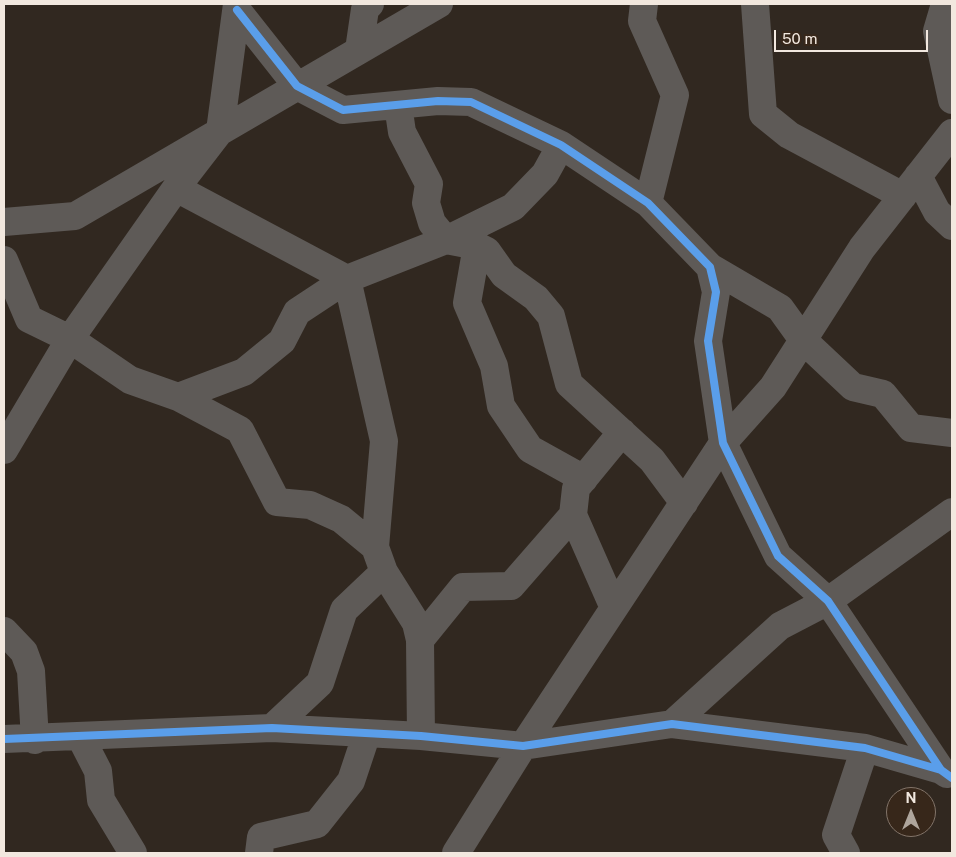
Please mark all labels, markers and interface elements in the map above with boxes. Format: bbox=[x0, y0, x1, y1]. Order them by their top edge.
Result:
scale bar bbox=[776, 20, 930, 52]
text: 50 m bbox=[782, 30, 817, 47]
north arrow bbox=[886, 787, 936, 837]
text: N bbox=[906, 790, 916, 806]

